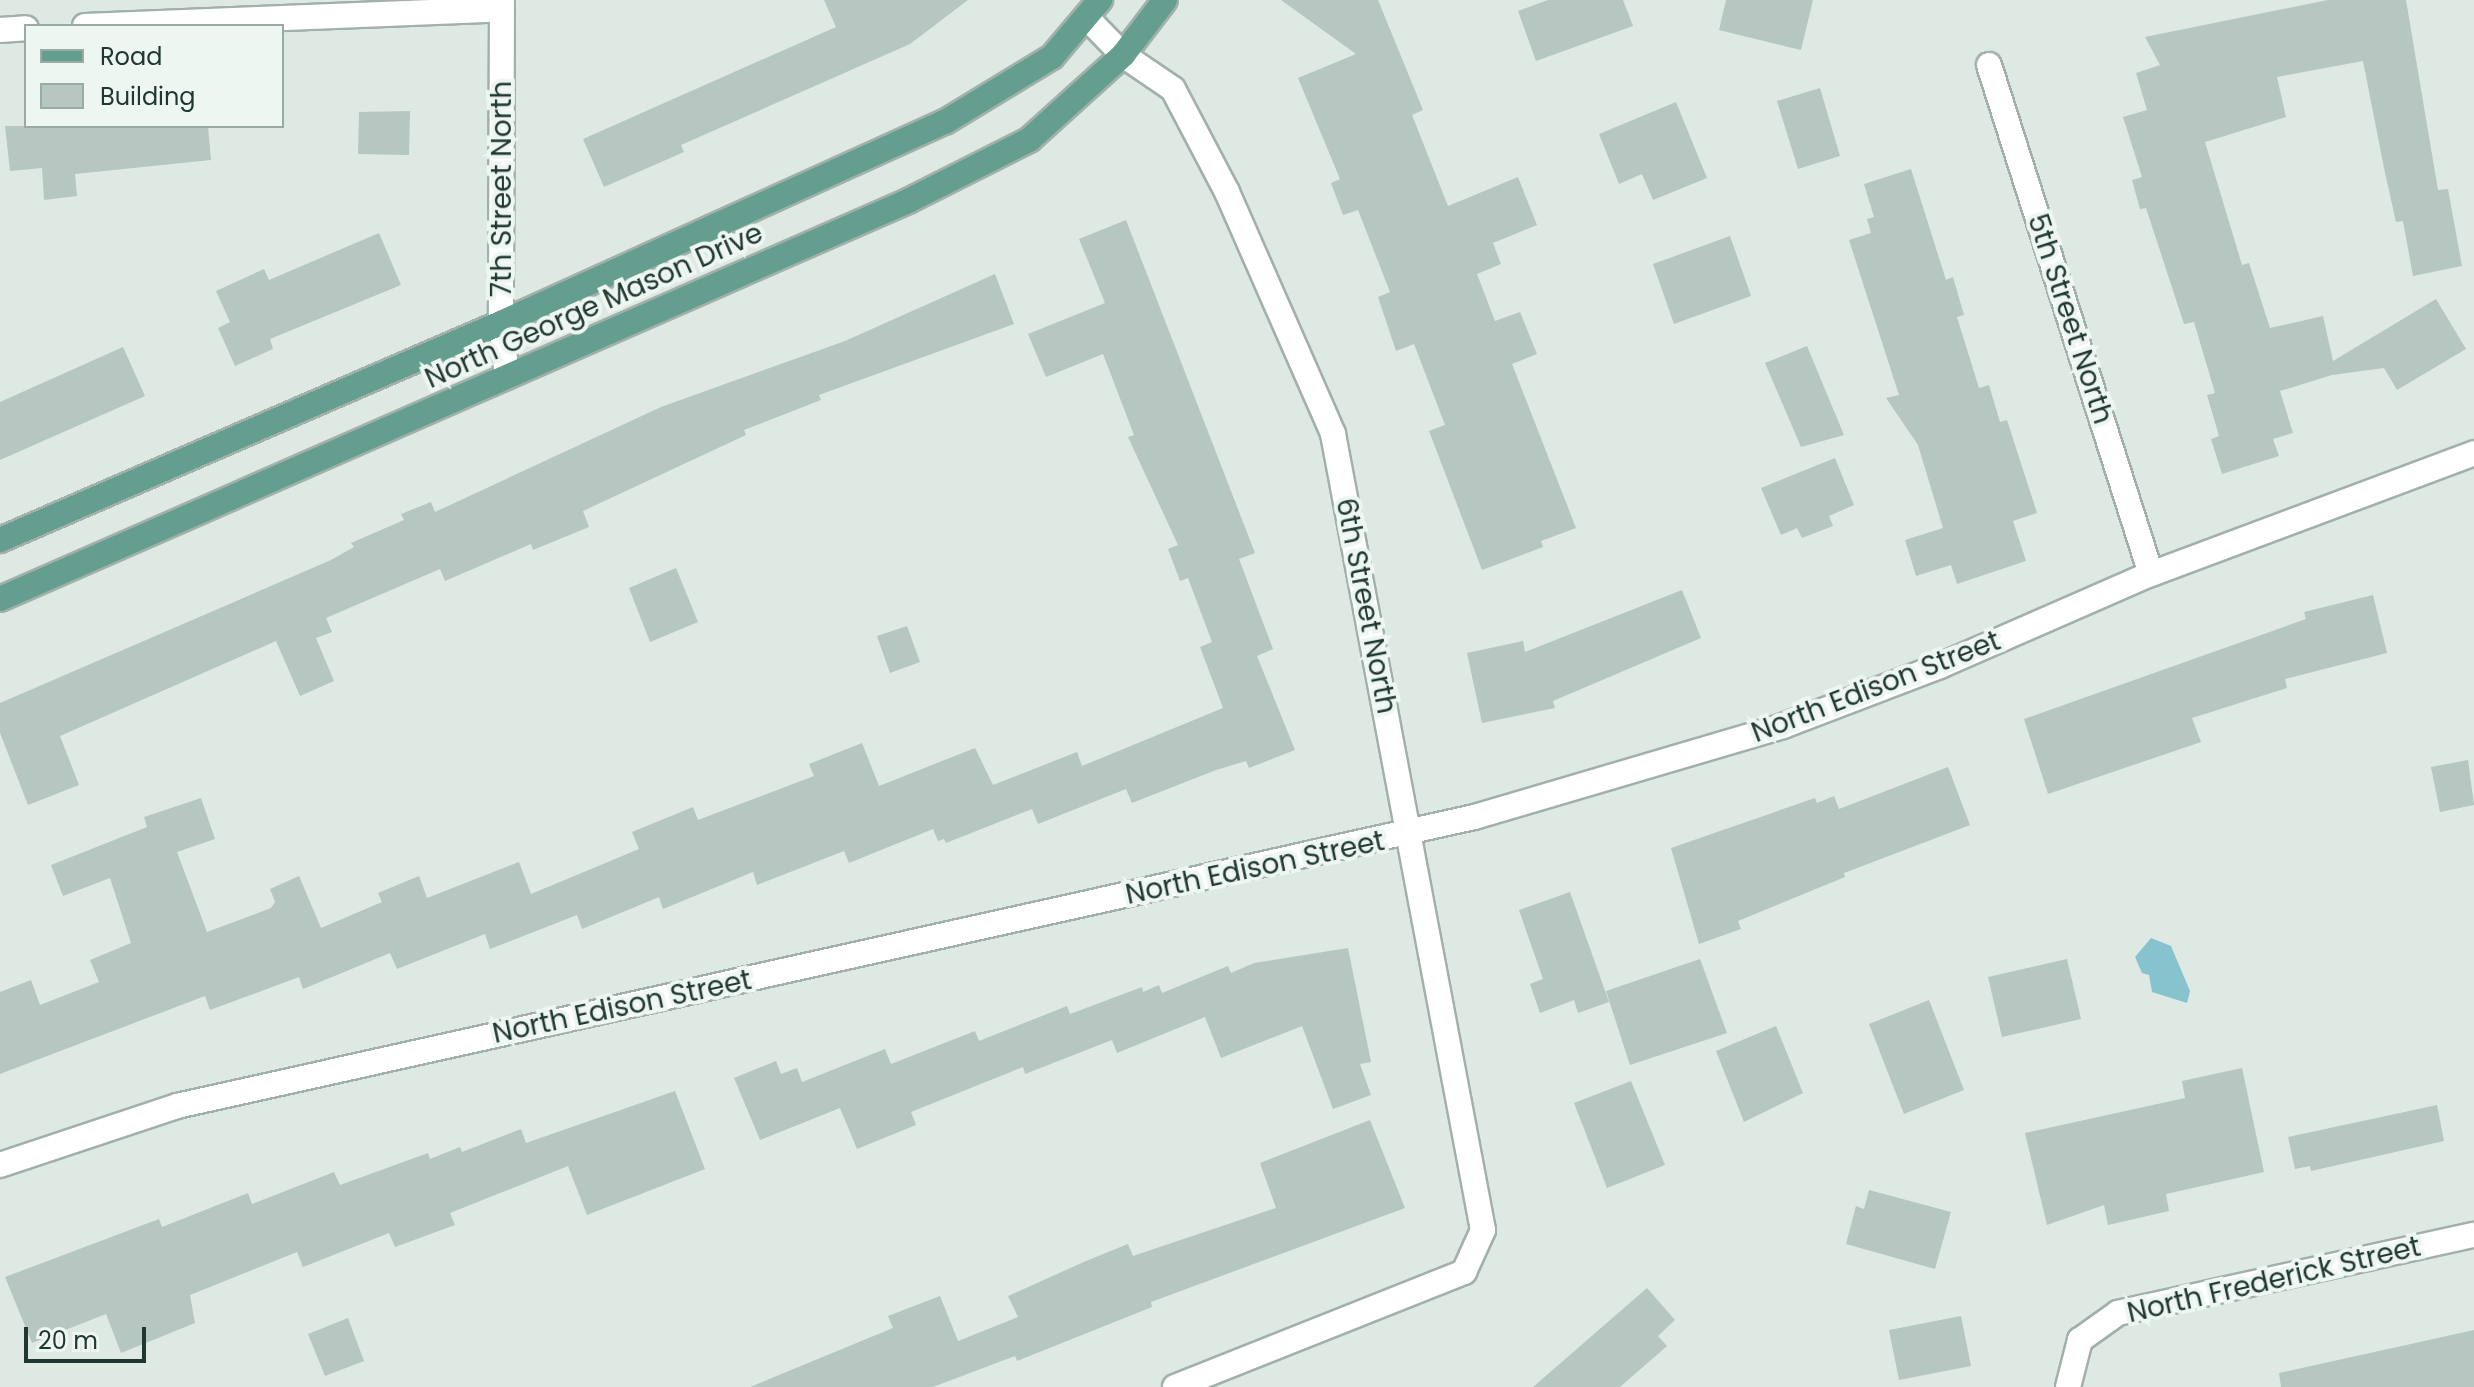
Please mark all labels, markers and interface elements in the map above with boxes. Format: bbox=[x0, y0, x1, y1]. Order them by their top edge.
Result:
legend bbox=[24, 24, 284, 128]
text: Road bbox=[100, 40, 162, 73]
text: Building bbox=[100, 80, 196, 113]
street label: 7th Street North bbox=[485, 81, 519, 297]
street label: 5th Street North bbox=[2020, 210, 2120, 428]
street label: North George Mason Drive bbox=[420, 216, 768, 396]
street label: 6th Street North bbox=[1329, 495, 1403, 717]
street label: North Edison Street bbox=[1747, 624, 2005, 750]
street label: North Edison Street bbox=[1123, 824, 1387, 912]
street label: North Edison Street bbox=[490, 963, 754, 1051]
street label: North Frederick Street bbox=[2124, 1230, 2424, 1330]
scale bar bbox=[28, 1311, 150, 1361]
text: 20 m bbox=[38, 1324, 98, 1357]

